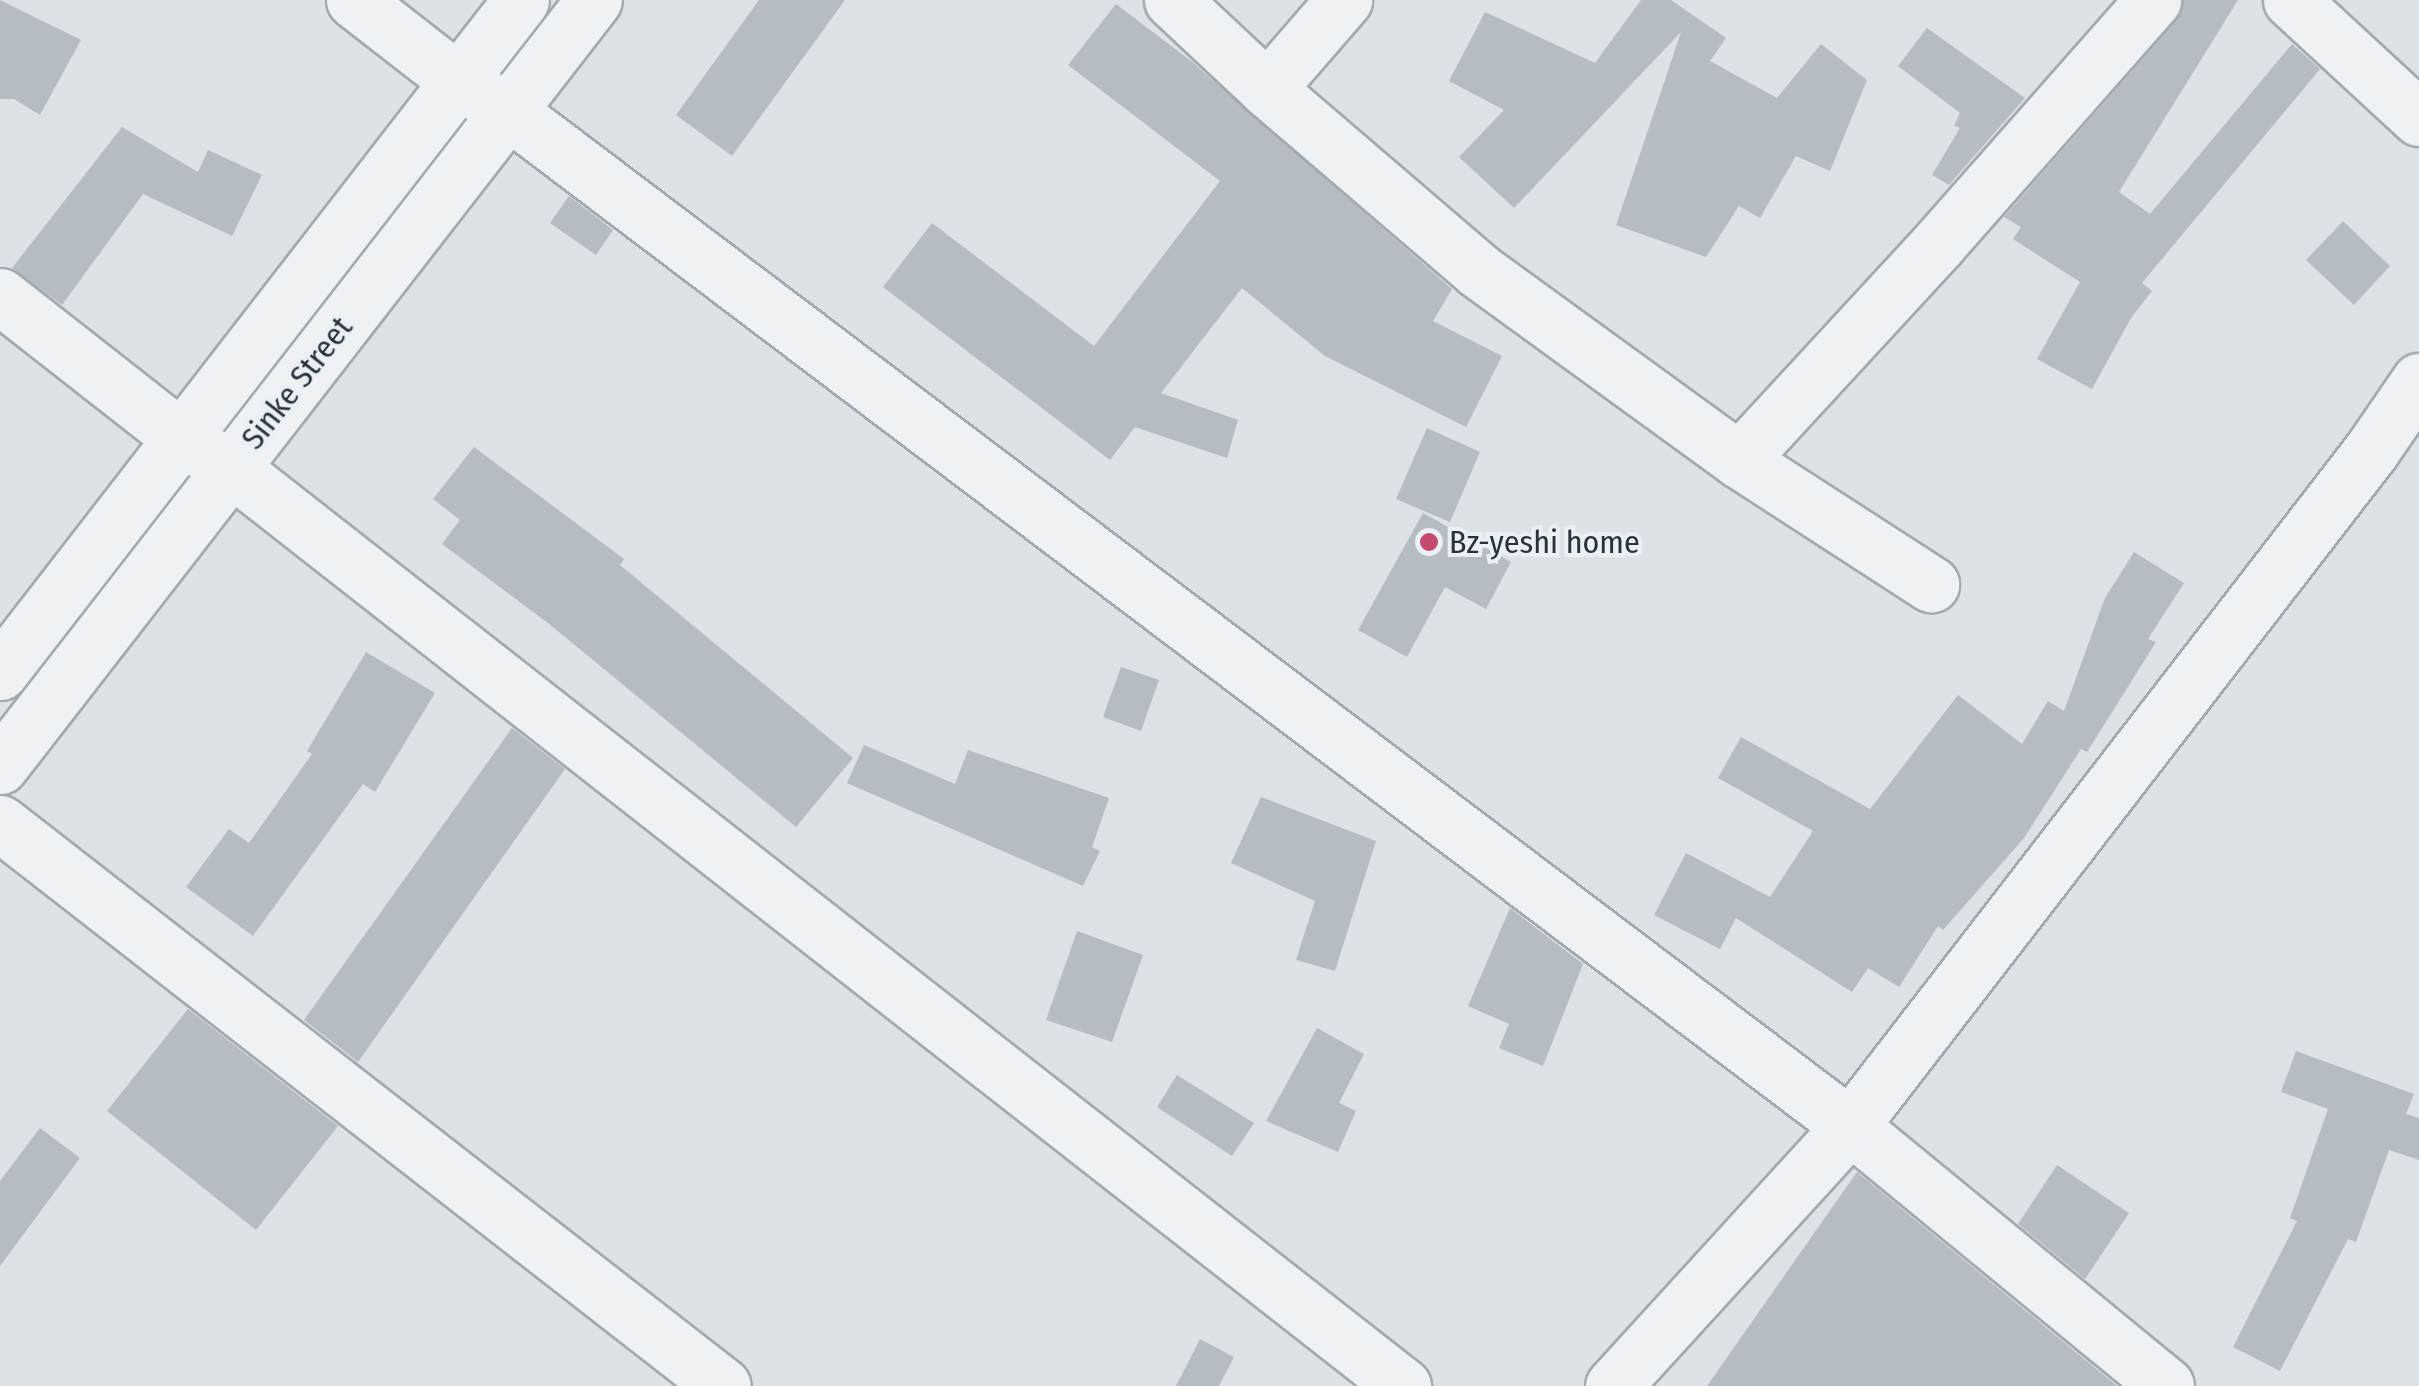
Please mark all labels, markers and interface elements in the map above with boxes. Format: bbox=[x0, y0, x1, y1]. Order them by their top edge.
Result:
street label: Sinke Street bbox=[233, 309, 361, 457]
place label: Bz-yeshi home bbox=[1449, 523, 1640, 561]
marker: Bz-yeshi home bbox=[1418, 531, 1440, 553]

